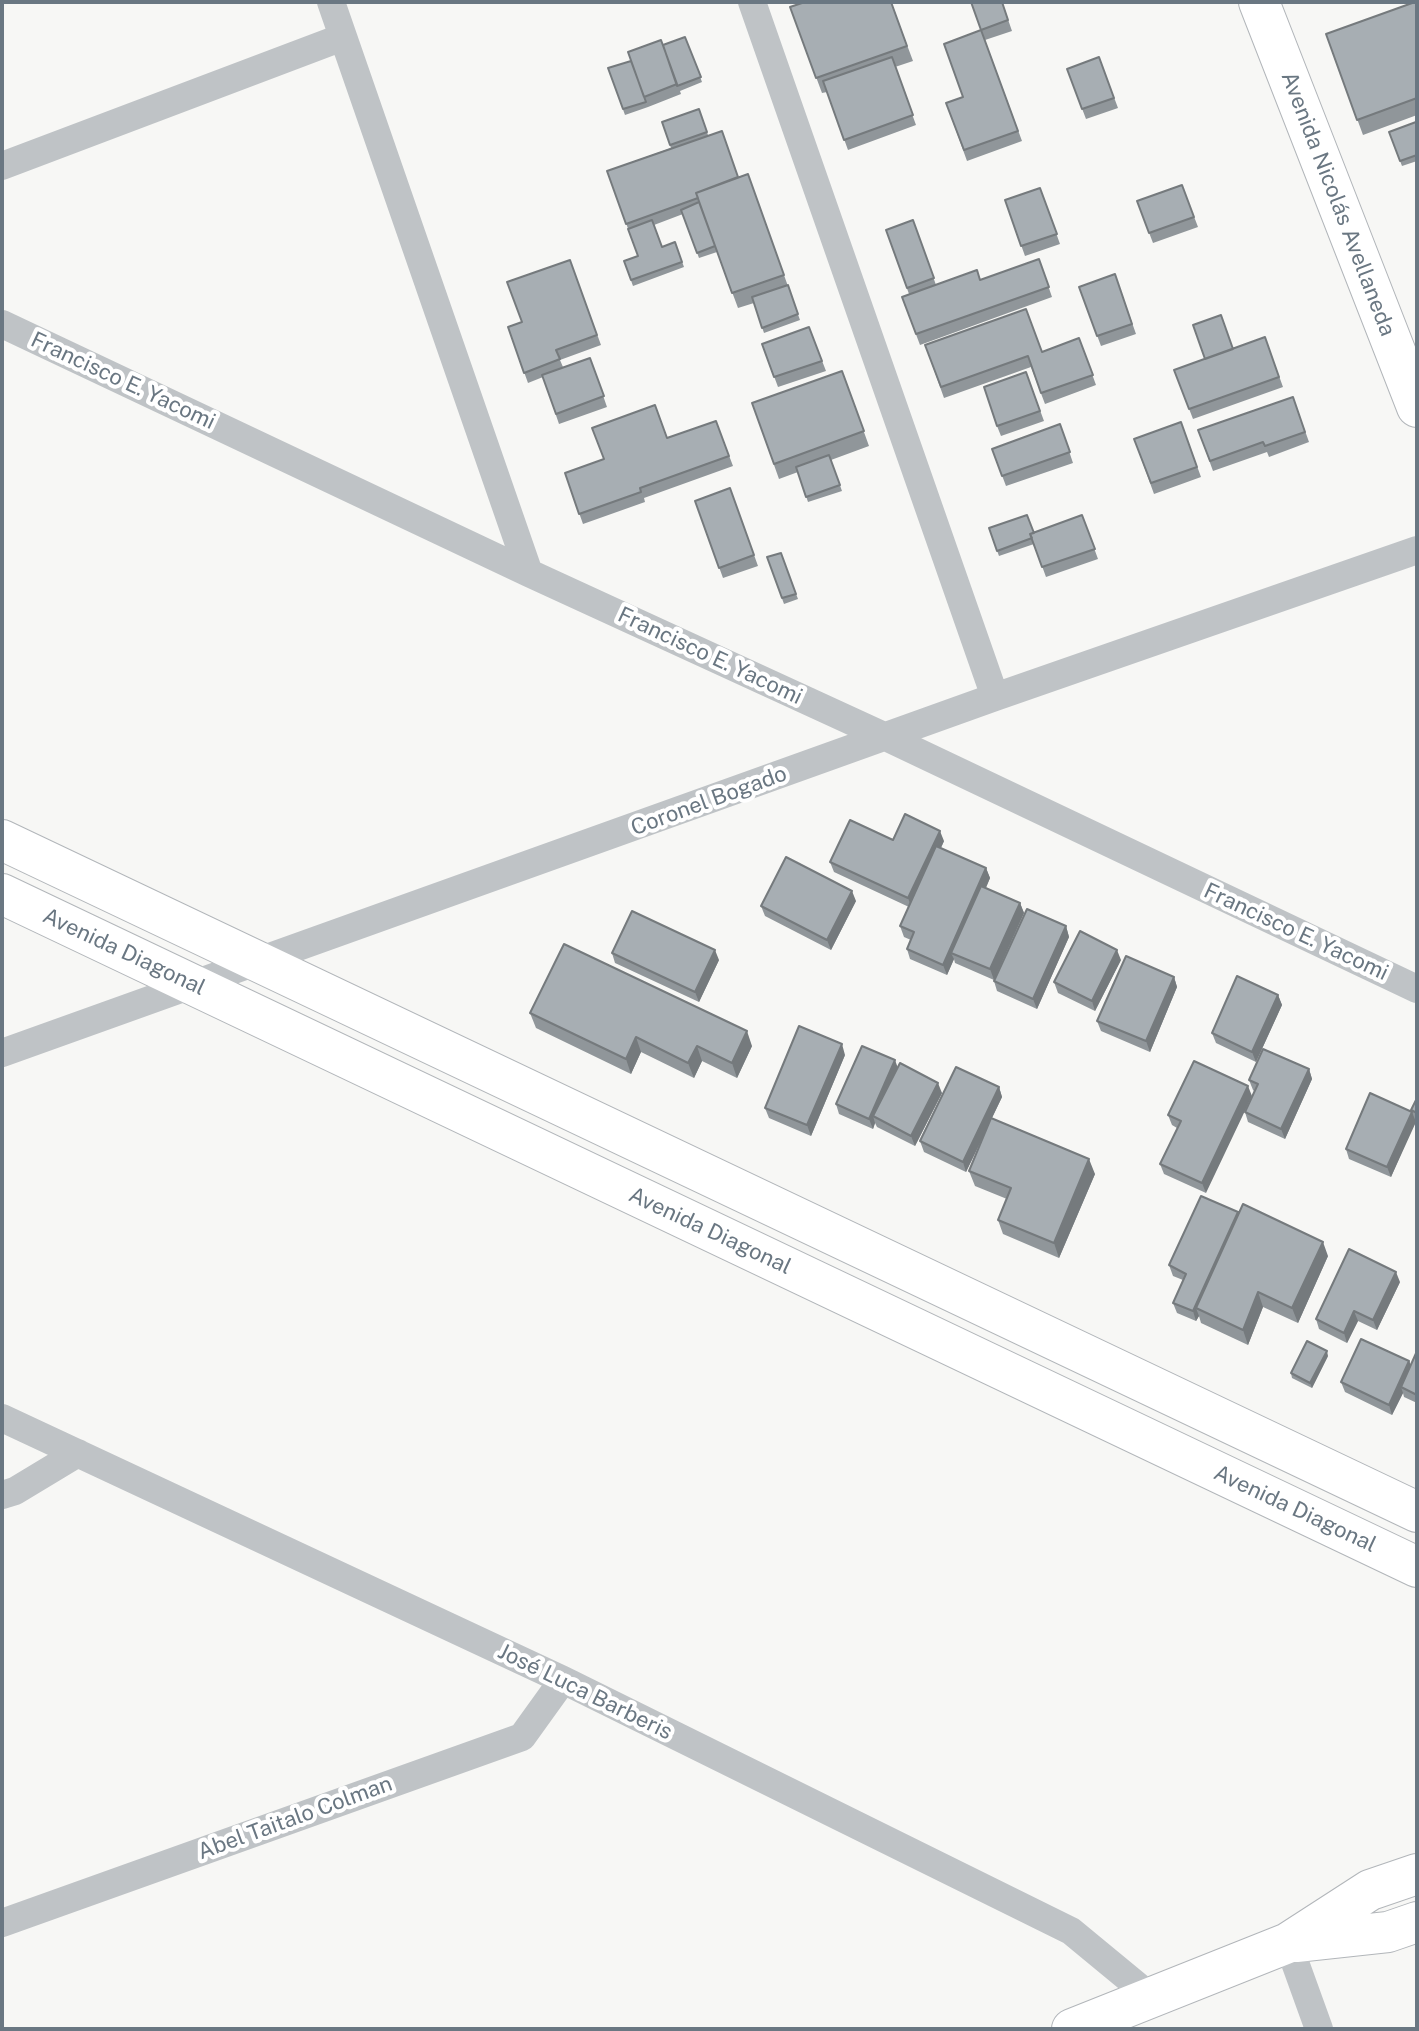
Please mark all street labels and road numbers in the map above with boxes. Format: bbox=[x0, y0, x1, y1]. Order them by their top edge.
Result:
street label: Avenida Nicolás Avellaneda bbox=[1275, 68, 1401, 340]
street label: Francisco E. Yacomi bbox=[27, 327, 219, 435]
street label: Francisco E. Yacomi bbox=[614, 602, 806, 710]
street label: Coronel Bogado bbox=[627, 761, 791, 841]
street label: Francisco E. Yacomi bbox=[1200, 878, 1392, 986]
street label: Avenida Diagonal bbox=[38, 903, 210, 1001]
street label: Avenida Diagonal bbox=[624, 1182, 796, 1280]
street label: Avenida Diagonal bbox=[1209, 1460, 1381, 1558]
street label: José Luca Barberis bbox=[493, 1638, 677, 1746]
street label: Abel Taitalo Colman bbox=[194, 1771, 396, 1865]

